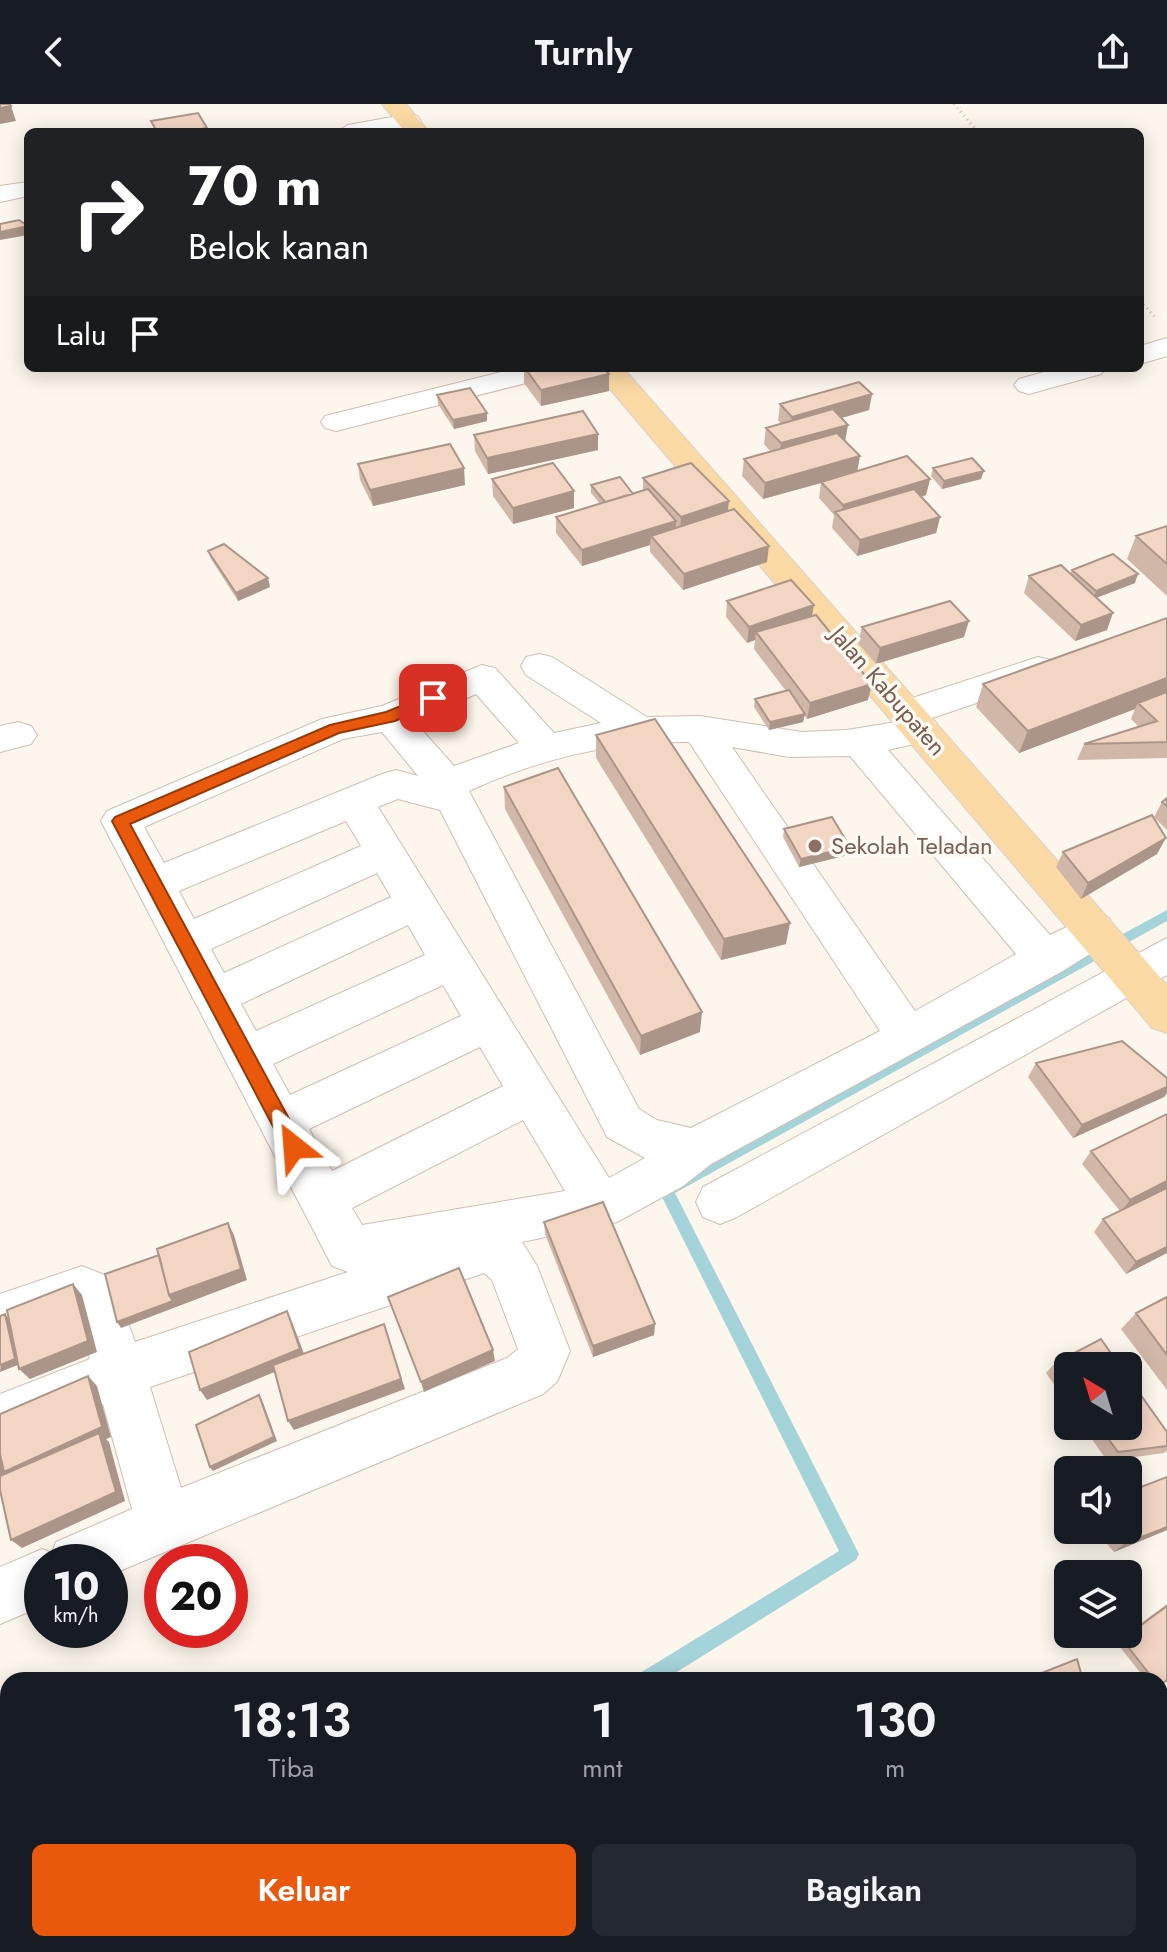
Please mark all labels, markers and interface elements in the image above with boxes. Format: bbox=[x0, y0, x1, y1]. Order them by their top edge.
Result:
text: Turnly bbox=[535, 26, 632, 78]
icon: back bbox=[32, 30, 76, 74]
icon: share bbox=[1091, 30, 1135, 74]
text: 70 m bbox=[188, 145, 322, 226]
icon: right bbox=[56, 160, 160, 264]
text: Belok kanan bbox=[188, 220, 369, 272]
icon: arrive bbox=[123, 312, 167, 356]
text: Lalu bbox=[56, 313, 107, 356]
street label: Jalan Kabupaten bbox=[820, 616, 955, 763]
pin bbox=[399, 664, 467, 732]
icon: arrive bbox=[411, 676, 455, 720]
place label: Sekolah Teladan bbox=[831, 828, 993, 863]
marker: Sekolah Teladan bbox=[806, 837, 824, 855]
position arrow bbox=[252, 1105, 336, 1189]
north arrow bbox=[1054, 1352, 1142, 1440]
map controls bbox=[1054, 1352, 1142, 1648]
button: sound bbox=[1054, 1456, 1142, 1544]
speed limit sign: 20 bbox=[144, 1544, 248, 1648]
text: 10 bbox=[53, 1557, 99, 1615]
button: layers bbox=[1054, 1560, 1142, 1648]
text: km/h bbox=[53, 1601, 99, 1630]
text: 18:13 bbox=[231, 1686, 351, 1755]
text: 1 bbox=[591, 1686, 614, 1755]
text: 130 bbox=[854, 1686, 937, 1755]
text: Tiba bbox=[268, 1749, 314, 1787]
text: mnt bbox=[582, 1749, 622, 1787]
text: m bbox=[885, 1749, 905, 1787]
button: Keluar bbox=[32, 1844, 576, 1936]
button: Bagikan bbox=[592, 1844, 1136, 1936]

